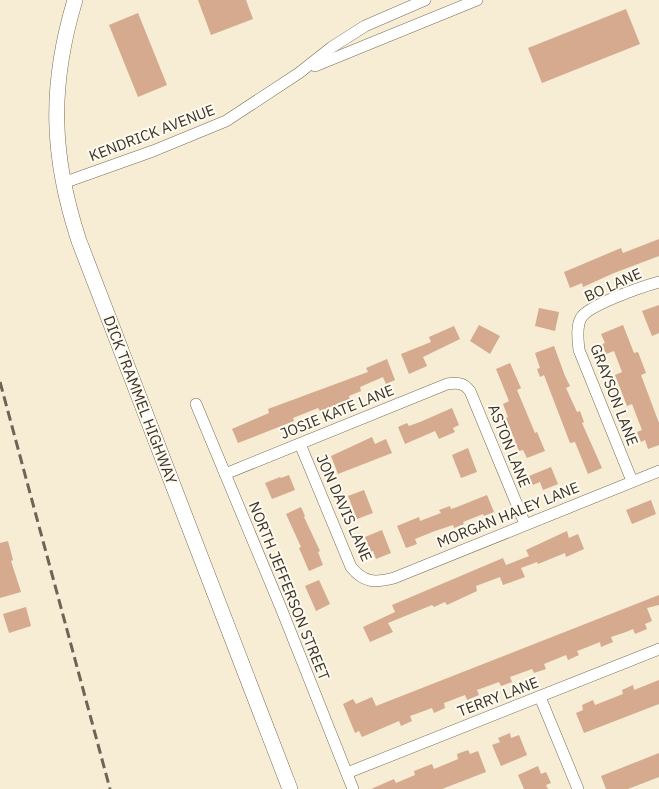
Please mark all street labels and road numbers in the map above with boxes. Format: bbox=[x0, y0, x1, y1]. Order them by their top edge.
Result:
street label: KENDRICK AVENUE bbox=[86, 100, 217, 165]
street label: BO LANE bbox=[581, 264, 644, 306]
street label: DICK TRAMMEL HIGHWAY bbox=[100, 313, 181, 487]
street label: GRAYSON LANE bbox=[586, 341, 643, 448]
street label: JOSIE KATE LANE bbox=[277, 380, 396, 443]
street label: ASTON LANE bbox=[484, 401, 535, 490]
street label: JON DAVIS LANE bbox=[312, 451, 377, 564]
street label: MORGAN HALEY LANE bbox=[434, 477, 582, 552]
street label: NORTH JEFFERSON STREET bbox=[245, 499, 334, 683]
street label: TERRY LANE bbox=[455, 672, 541, 721]

